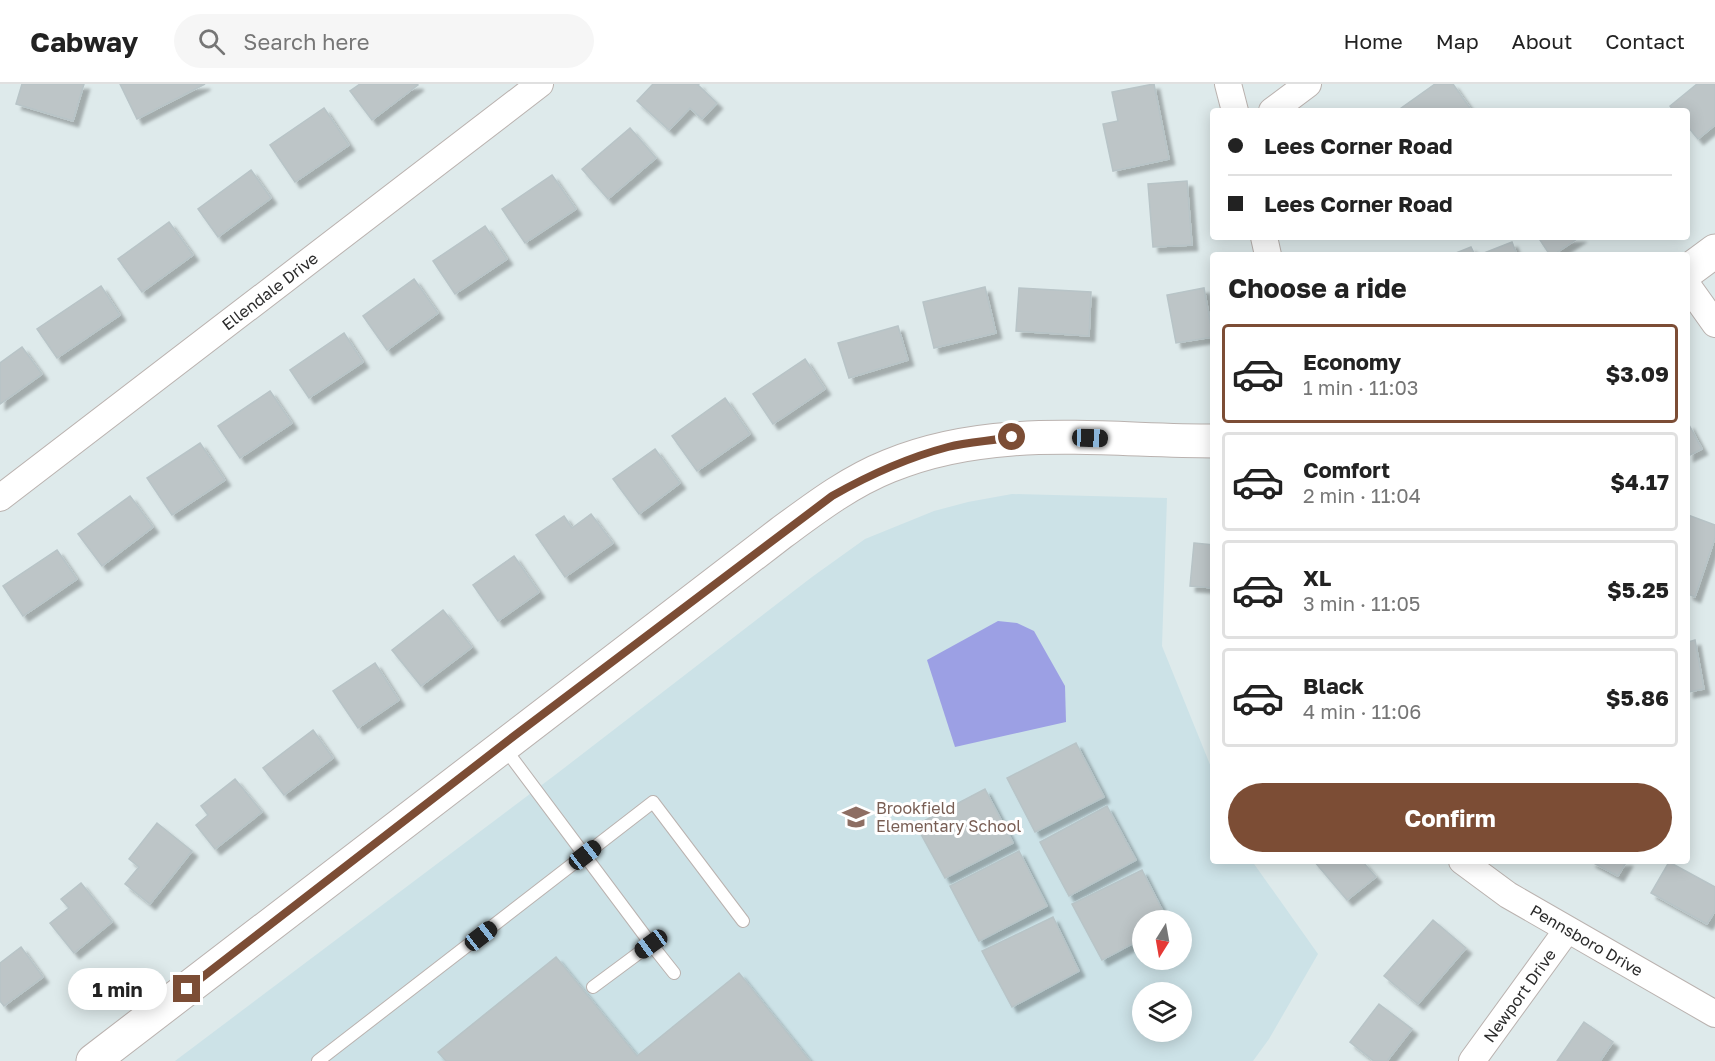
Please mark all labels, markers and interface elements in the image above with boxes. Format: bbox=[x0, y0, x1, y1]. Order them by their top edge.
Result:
search box bbox=[174, 14, 594, 68]
text: Cabway bbox=[30, 25, 138, 58]
icon: search bbox=[195, 25, 228, 58]
text: Search here bbox=[243, 28, 369, 55]
text: Home bbox=[1343, 28, 1403, 54]
text: Map bbox=[1436, 28, 1479, 54]
text: About bbox=[1512, 28, 1572, 54]
text: Contact bbox=[1605, 28, 1685, 54]
text: Lees Corner Road bbox=[1264, 132, 1453, 159]
text: Lees Corner Road bbox=[1264, 190, 1453, 217]
street label: Ellendale Drive bbox=[218, 248, 322, 334]
text: Choose a ride bbox=[1228, 272, 1407, 304]
icon: car bbox=[1231, 347, 1285, 401]
text: Economy bbox=[1303, 348, 1401, 375]
text: $3.09 bbox=[1606, 360, 1669, 387]
text: 1 min · 11:03 bbox=[1303, 375, 1419, 399]
route start bbox=[998, 423, 1025, 450]
car bbox=[1072, 428, 1108, 448]
icon: car bbox=[1231, 455, 1285, 509]
text: Comfort bbox=[1303, 456, 1390, 483]
text: $4.17 bbox=[1610, 468, 1669, 495]
text: 2 min · 11:04 bbox=[1303, 483, 1421, 507]
icon: car bbox=[1231, 563, 1285, 617]
text: XL bbox=[1303, 564, 1331, 591]
text: $5.25 bbox=[1607, 576, 1669, 603]
text: 3 min · 11:05 bbox=[1303, 591, 1420, 615]
icon: car bbox=[1231, 671, 1285, 725]
text: Black bbox=[1303, 672, 1364, 699]
text: $5.86 bbox=[1606, 684, 1669, 711]
text: 4 min · 11:06 bbox=[1303, 699, 1421, 723]
button: Confirm bbox=[1228, 783, 1672, 852]
place label: Brookfield Elementary School bbox=[876, 798, 1021, 836]
school or university icon: Brookfield Elementary School bbox=[841, 802, 871, 832]
car bbox=[565, 837, 605, 873]
street label: Pennsboro Drive bbox=[1527, 900, 1647, 980]
north arrow bbox=[1132, 910, 1192, 970]
map controls bbox=[1132, 910, 1192, 1042]
car bbox=[461, 918, 501, 954]
car bbox=[631, 926, 671, 962]
street label: Newport Drive bbox=[1479, 945, 1560, 1046]
callout: 1 min bbox=[67, 968, 166, 1010]
route end bbox=[173, 975, 200, 1002]
text: 1 min bbox=[92, 977, 143, 1001]
button: layers bbox=[1132, 982, 1192, 1042]

